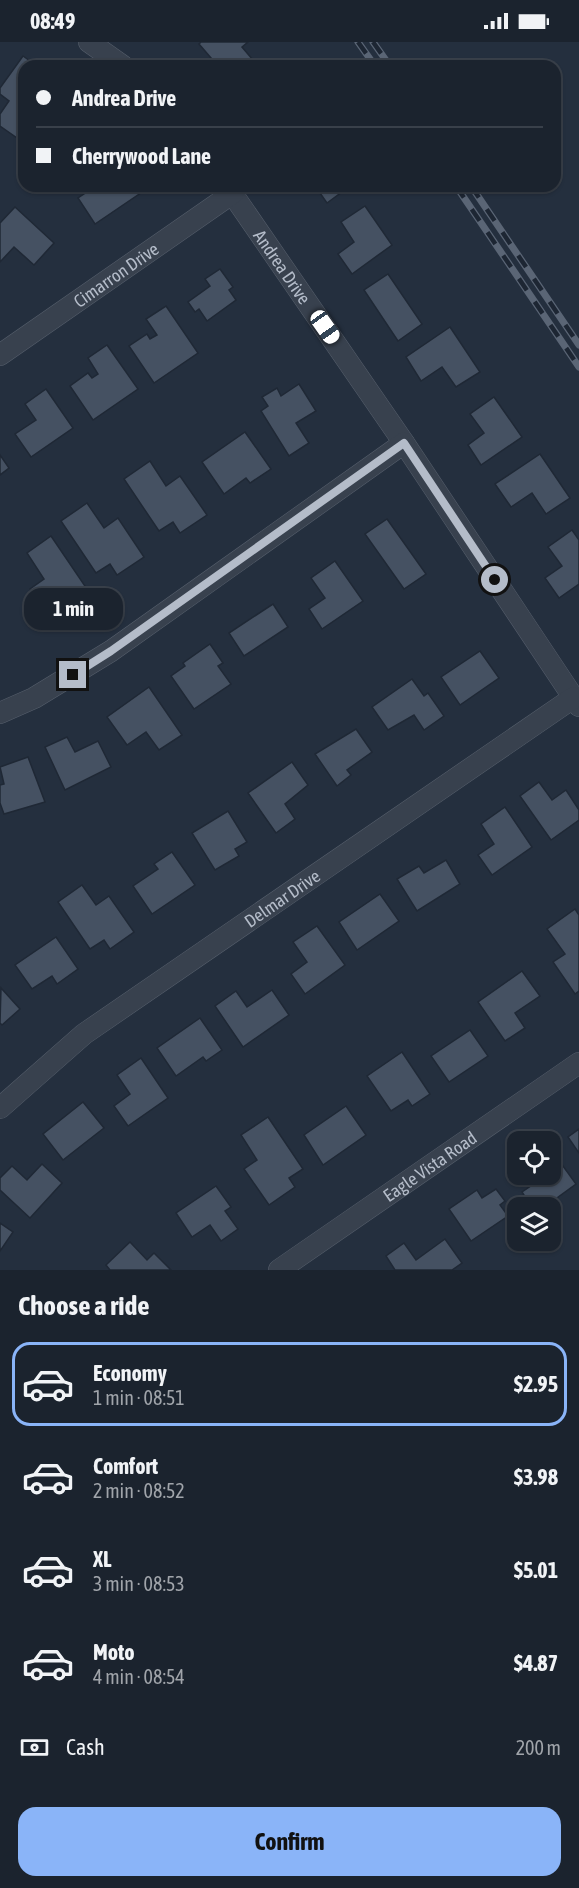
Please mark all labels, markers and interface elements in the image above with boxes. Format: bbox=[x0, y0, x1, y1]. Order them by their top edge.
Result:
text: 08:49 bbox=[30, 8, 75, 34]
text: Andrea Drive bbox=[72, 85, 176, 111]
text: Cherrywood Lane bbox=[72, 143, 211, 169]
street label: Andrea Drive bbox=[250, 226, 315, 308]
street label: Cimarron Drive bbox=[69, 238, 162, 311]
car bbox=[307, 307, 343, 347]
route start bbox=[481, 566, 508, 593]
callout: 1 min bbox=[23, 588, 122, 630]
text: 1 min bbox=[53, 597, 94, 620]
route end bbox=[59, 661, 86, 688]
street label: Delmar Drive bbox=[240, 865, 324, 931]
street label: Eagle Vista Road bbox=[379, 1127, 480, 1206]
map controls bbox=[507, 1131, 561, 1251]
button: locate bbox=[507, 1131, 561, 1185]
button: layers bbox=[507, 1197, 561, 1251]
text: Choose a ride bbox=[18, 1290, 150, 1321]
icon: car bbox=[21, 1357, 75, 1411]
text: Economy bbox=[93, 1360, 167, 1386]
text: $2.95 bbox=[514, 1371, 558, 1397]
text: 1 min · 08:51 bbox=[93, 1386, 185, 1409]
icon: car bbox=[21, 1450, 75, 1504]
text: Comfort bbox=[93, 1453, 158, 1479]
text: $3.98 bbox=[514, 1464, 558, 1490]
text: 2 min · 08:52 bbox=[93, 1479, 185, 1502]
icon: car bbox=[21, 1543, 75, 1597]
text: XL bbox=[93, 1546, 111, 1572]
text: $5.01 bbox=[514, 1557, 558, 1583]
text: 3 min · 08:53 bbox=[93, 1572, 185, 1595]
icon: car bbox=[21, 1636, 75, 1690]
text: Moto bbox=[93, 1639, 135, 1665]
text: $4.87 bbox=[514, 1650, 558, 1676]
text: 4 min · 08:54 bbox=[93, 1665, 185, 1688]
icon: cash bbox=[18, 1731, 51, 1764]
text: Cash bbox=[66, 1734, 105, 1760]
text: 200 m bbox=[516, 1736, 561, 1759]
button: Confirm bbox=[18, 1807, 561, 1876]

